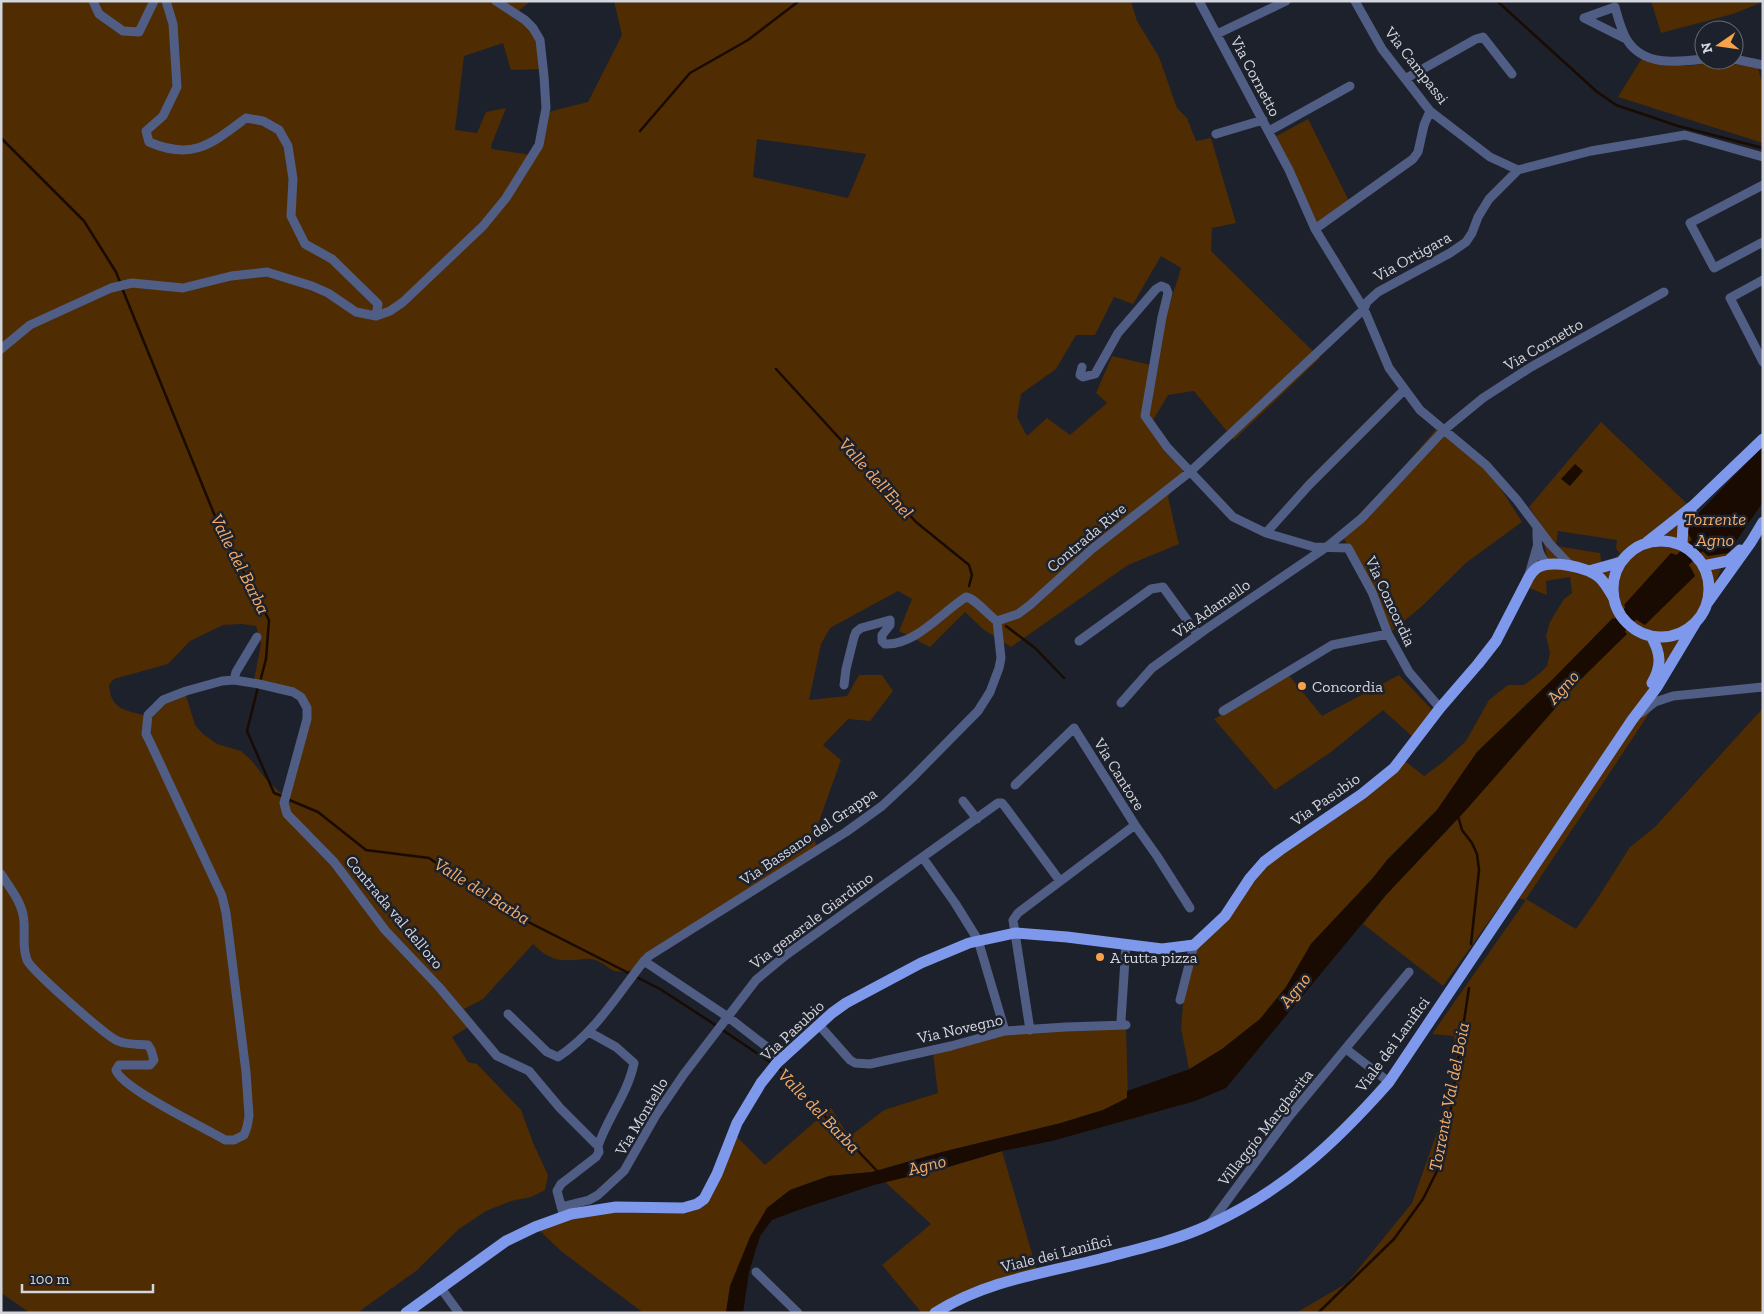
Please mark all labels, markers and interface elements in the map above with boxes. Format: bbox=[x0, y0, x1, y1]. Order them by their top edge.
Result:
north arrow bbox=[1694, 20, 1744, 70]
street label: Via Campassi bbox=[1380, 22, 1453, 108]
street label: Via Cornetto bbox=[1226, 32, 1285, 120]
text: N bbox=[1697, 40, 1716, 55]
street label: Via Ortigara bbox=[1369, 227, 1455, 286]
street label: Via Cornetto bbox=[1500, 314, 1586, 375]
water label: Valle dell'Enel bbox=[834, 433, 918, 523]
street label: Contrada Rive bbox=[1043, 499, 1130, 576]
water label: Torrente Agno bbox=[1684, 508, 1746, 551]
water label: Valle del Barba bbox=[205, 510, 275, 618]
street label: Via Concordia bbox=[1361, 552, 1420, 649]
street label: Via Adamello bbox=[1168, 575, 1254, 643]
water label: Agno bbox=[1541, 665, 1584, 709]
place label: Concordia bbox=[1312, 677, 1383, 696]
marker: Concordia bbox=[1296, 680, 1308, 692]
street label: Via Cantore bbox=[1089, 734, 1149, 814]
street label: Via Pasubio bbox=[1286, 769, 1363, 831]
street label: Via Bassano del Grappa bbox=[735, 783, 881, 890]
street label: Contrada val dell'oro bbox=[342, 852, 448, 973]
water label: Valle del Barba bbox=[430, 853, 534, 929]
street label: Via generale Giardino bbox=[745, 868, 877, 974]
place label: A tutta pizza bbox=[1110, 948, 1198, 967]
marker: A tutta pizza bbox=[1094, 951, 1106, 963]
water label: Agno bbox=[1274, 968, 1316, 1013]
street label: Viale dei Lanifici bbox=[1351, 993, 1434, 1096]
street label: Via Pasubio bbox=[756, 996, 828, 1065]
street label: Via Novegno bbox=[915, 1009, 1005, 1048]
water label: Torrente Val del Boia bbox=[1424, 1021, 1474, 1173]
water label: Valle del Barba bbox=[773, 1064, 865, 1158]
street label: Villaggio Margherita bbox=[1213, 1065, 1317, 1190]
street label: Via Montello bbox=[610, 1074, 672, 1159]
water label: Agno bbox=[905, 1150, 948, 1181]
street label: Viale dei Lanifici bbox=[998, 1230, 1114, 1277]
scale bar bbox=[22, 1262, 154, 1294]
text: 100 m bbox=[30, 1270, 69, 1288]

